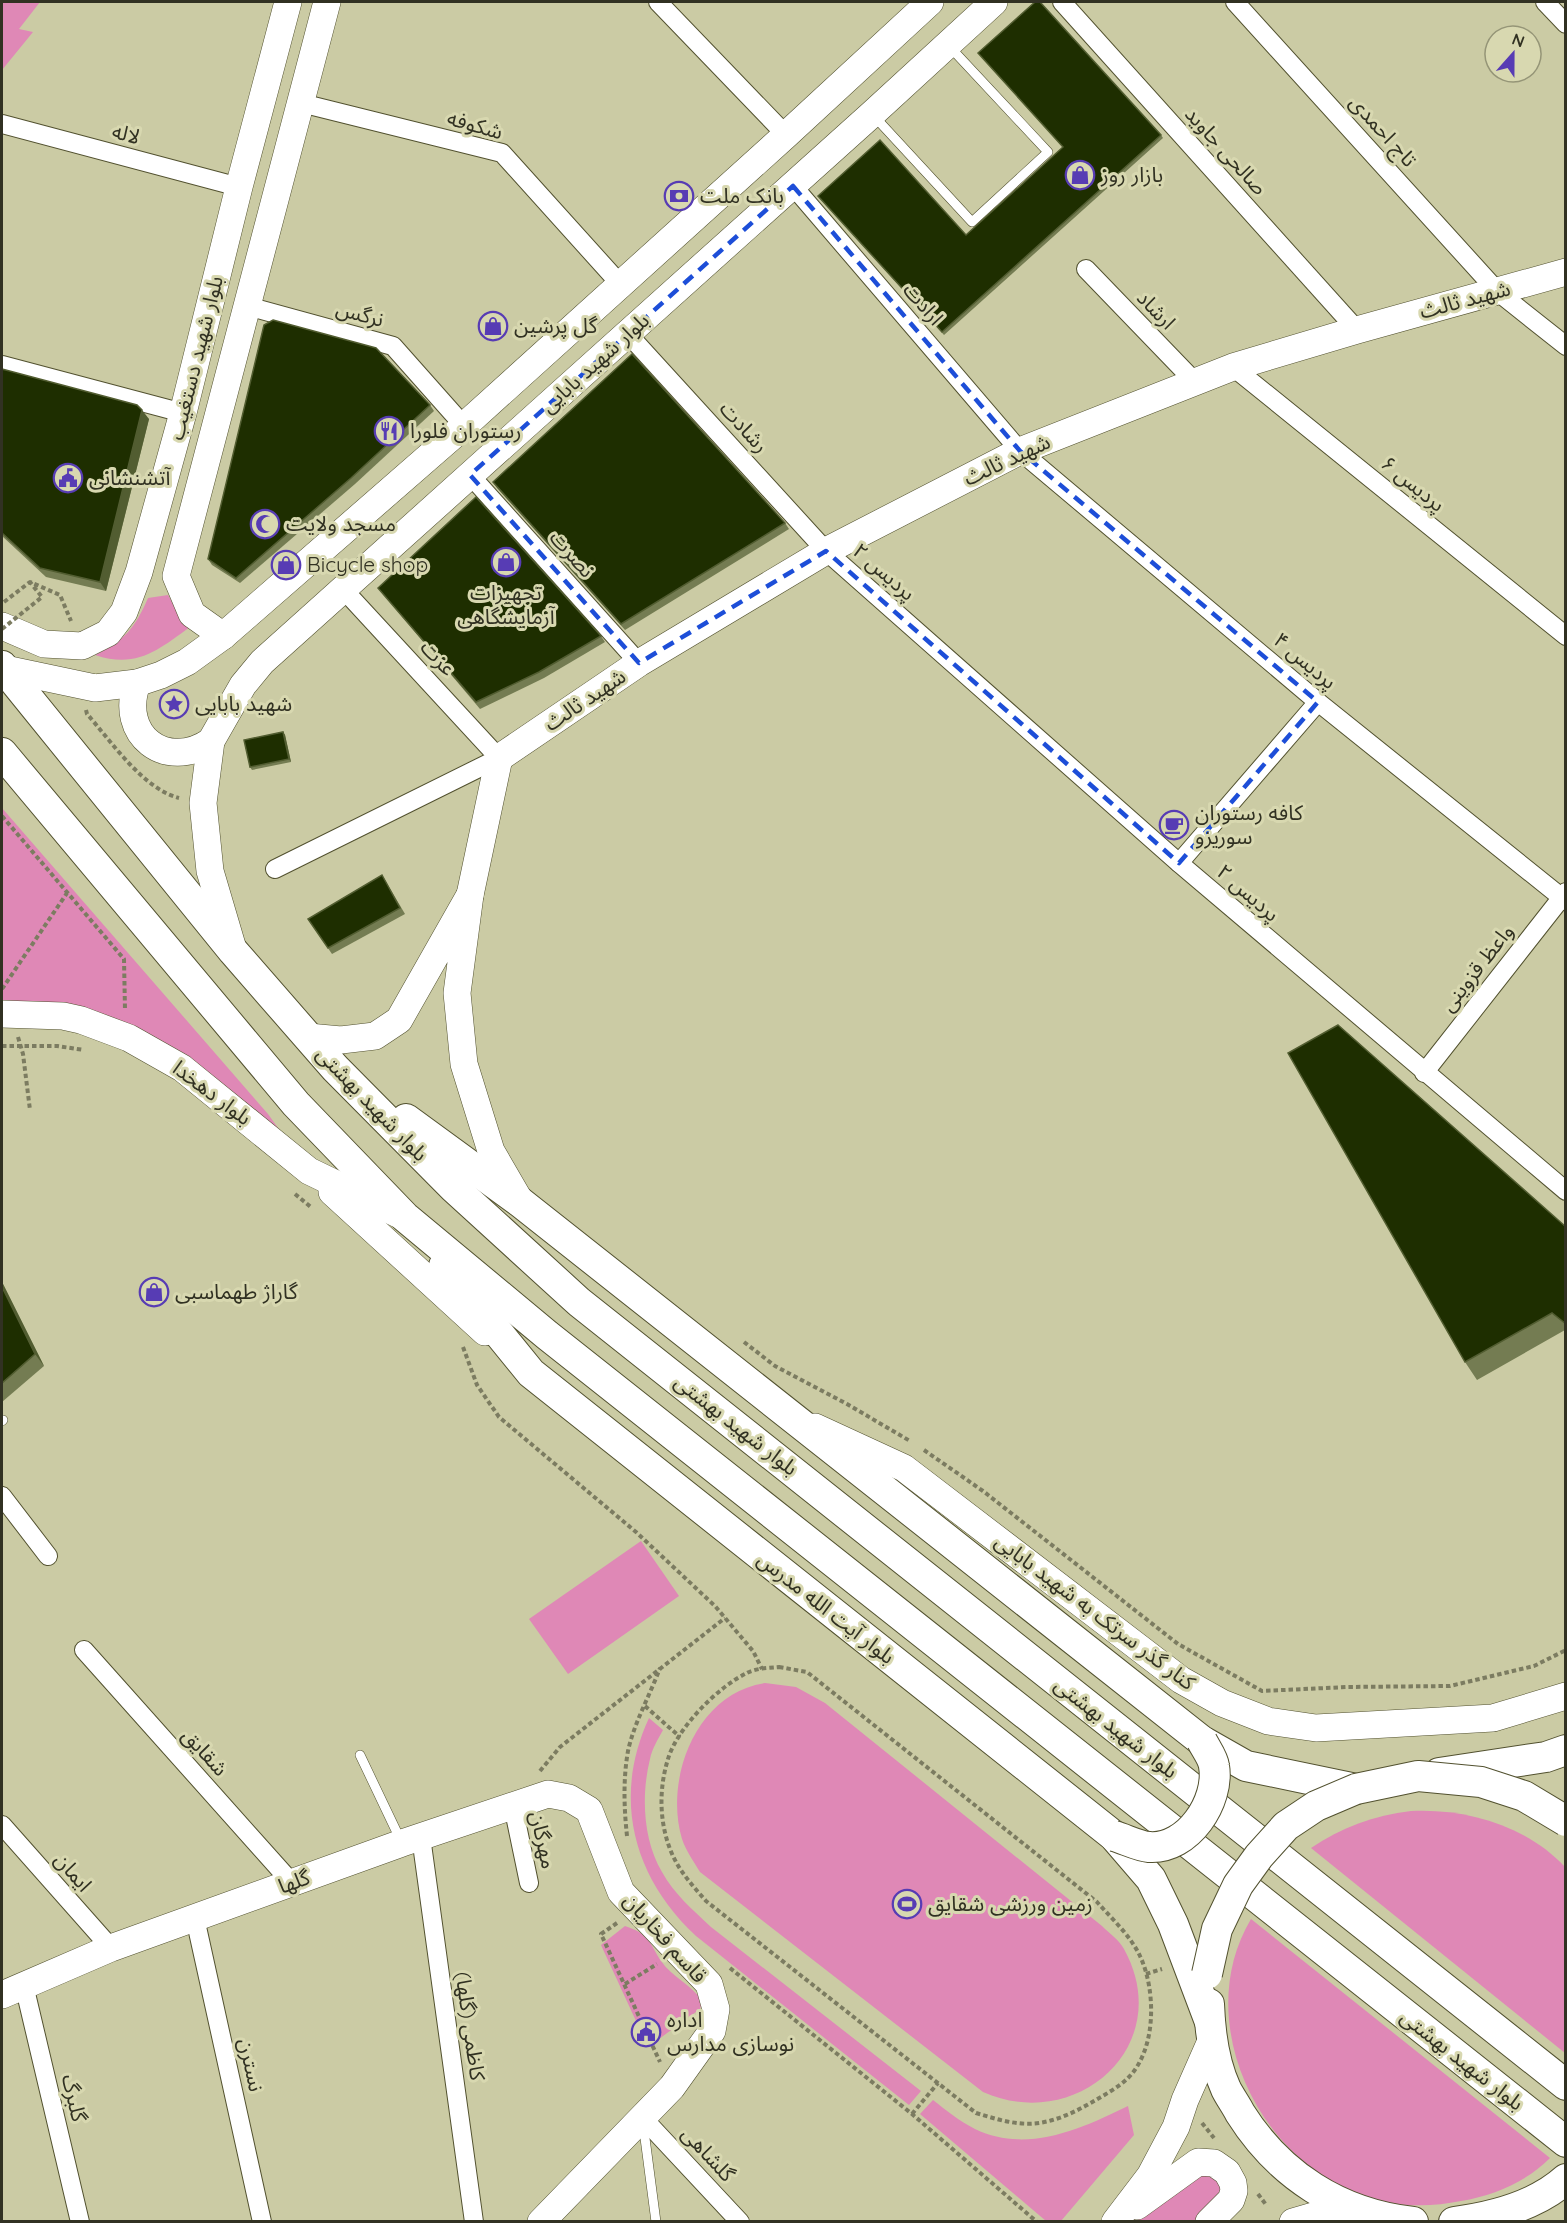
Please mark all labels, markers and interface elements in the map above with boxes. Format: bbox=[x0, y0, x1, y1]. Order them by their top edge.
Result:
north arrow bbox=[1483, 24, 1543, 84]
text: N bbox=[1509, 29, 1527, 51]
street label: تاج احمدی bbox=[1342, 89, 1423, 174]
street label: صالحی جاوید bbox=[1180, 101, 1273, 200]
street label: شکوفه bbox=[444, 104, 506, 144]
street label: لاله bbox=[109, 117, 143, 149]
shop icon: بازار روز bbox=[1064, 159, 1096, 191]
place label: بازار روز bbox=[1100, 161, 1163, 187]
bank icon: بانک ملت bbox=[663, 180, 695, 212]
place label: بانک ملت bbox=[700, 182, 784, 208]
street label: بلوار شهید دستغیب bbox=[162, 273, 228, 443]
street label: شهید ثالث bbox=[1417, 274, 1513, 324]
street label: ارادت bbox=[898, 277, 949, 330]
street label: ارشاد bbox=[1132, 284, 1182, 334]
street label: نرگس bbox=[334, 294, 387, 332]
street label: بلوار شهید بابایی bbox=[535, 307, 654, 418]
shop icon: گل پرشین bbox=[477, 310, 509, 342]
place label: گل پرشین bbox=[514, 312, 598, 339]
street label: رشادت bbox=[715, 395, 775, 458]
restaurant icon: رستوران فلورا bbox=[373, 415, 405, 447]
place label: رستوران فلورا bbox=[410, 417, 521, 443]
street label: شهید ثالث bbox=[959, 428, 1054, 490]
street label: پردیس ۶ bbox=[1376, 450, 1451, 518]
public building icon: آتشنشانی bbox=[52, 462, 84, 494]
place label: آتشنشانی bbox=[89, 464, 171, 490]
mosque icon: مسجد ولایت bbox=[249, 508, 281, 540]
place label: مسجد ولایت bbox=[286, 510, 396, 536]
street label: نصرت bbox=[545, 524, 601, 582]
street label: پردیس ۲ bbox=[847, 537, 921, 606]
shop icon: تجهیزات آزمایشگاهی bbox=[490, 546, 522, 578]
shop icon: Bicycle shop bbox=[270, 549, 302, 581]
place label: Bicycle shop bbox=[307, 551, 428, 577]
place label: تجهیزات آزمایشگاهی bbox=[457, 579, 556, 629]
street label: پردیس ۴ bbox=[1268, 626, 1343, 695]
street label: عزت bbox=[416, 634, 462, 681]
street label: شهید ثالث bbox=[539, 662, 630, 736]
place icon: شهید بابایی bbox=[158, 688, 190, 720]
place label: شهید بابایی bbox=[195, 690, 292, 716]
place label: کافه رستوران سوریزو bbox=[1195, 799, 1303, 849]
cafe icon: کافه رستوران سوریزو bbox=[1158, 809, 1190, 841]
street label: پردیس ۲ bbox=[1211, 858, 1285, 927]
street label: واعظ قزوینی bbox=[1434, 918, 1519, 1016]
street label: بلوار شهید بهشتی bbox=[311, 1040, 434, 1166]
street label: بلوار دهخدا bbox=[168, 1054, 257, 1130]
shop icon: گاراژ طهماسبی bbox=[138, 1276, 170, 1308]
place label: گاراژ طهماسبی bbox=[175, 1278, 298, 1304]
street label: بلوار شهید بهشتی bbox=[670, 1368, 804, 1481]
street label: کنار گذر سرتک به شهید بابایی bbox=[990, 1527, 1201, 1695]
street label: بلوار آیت الله مدرس bbox=[753, 1545, 901, 1669]
street label: بلوار شهید بهشتی bbox=[1050, 1671, 1184, 1784]
street label: شقایق bbox=[177, 1722, 234, 1782]
street label: مهرگان bbox=[525, 1809, 563, 1871]
street label: ایمان bbox=[50, 1846, 98, 1896]
street label: گلها bbox=[274, 1863, 313, 1899]
street label: قاسم فخاریان bbox=[616, 1887, 713, 1990]
sports icon: زمین ورزشی شقایق bbox=[891, 1888, 923, 1920]
place label: زمین ورزشی شقایق bbox=[928, 1890, 1093, 1917]
street label: کاظمی (گلها) bbox=[450, 1970, 492, 2082]
street label: بلوار شهید بهشتی bbox=[1396, 2003, 1530, 2116]
place label: اداره نوسازی مدارس bbox=[667, 2006, 794, 2056]
public building icon: اداره نوسازی مدارس bbox=[630, 2016, 662, 2048]
street label: نسترن bbox=[234, 2036, 270, 2094]
street label: گلبرگ bbox=[57, 2071, 93, 2124]
street label: گلشاهی bbox=[677, 2120, 741, 2187]

